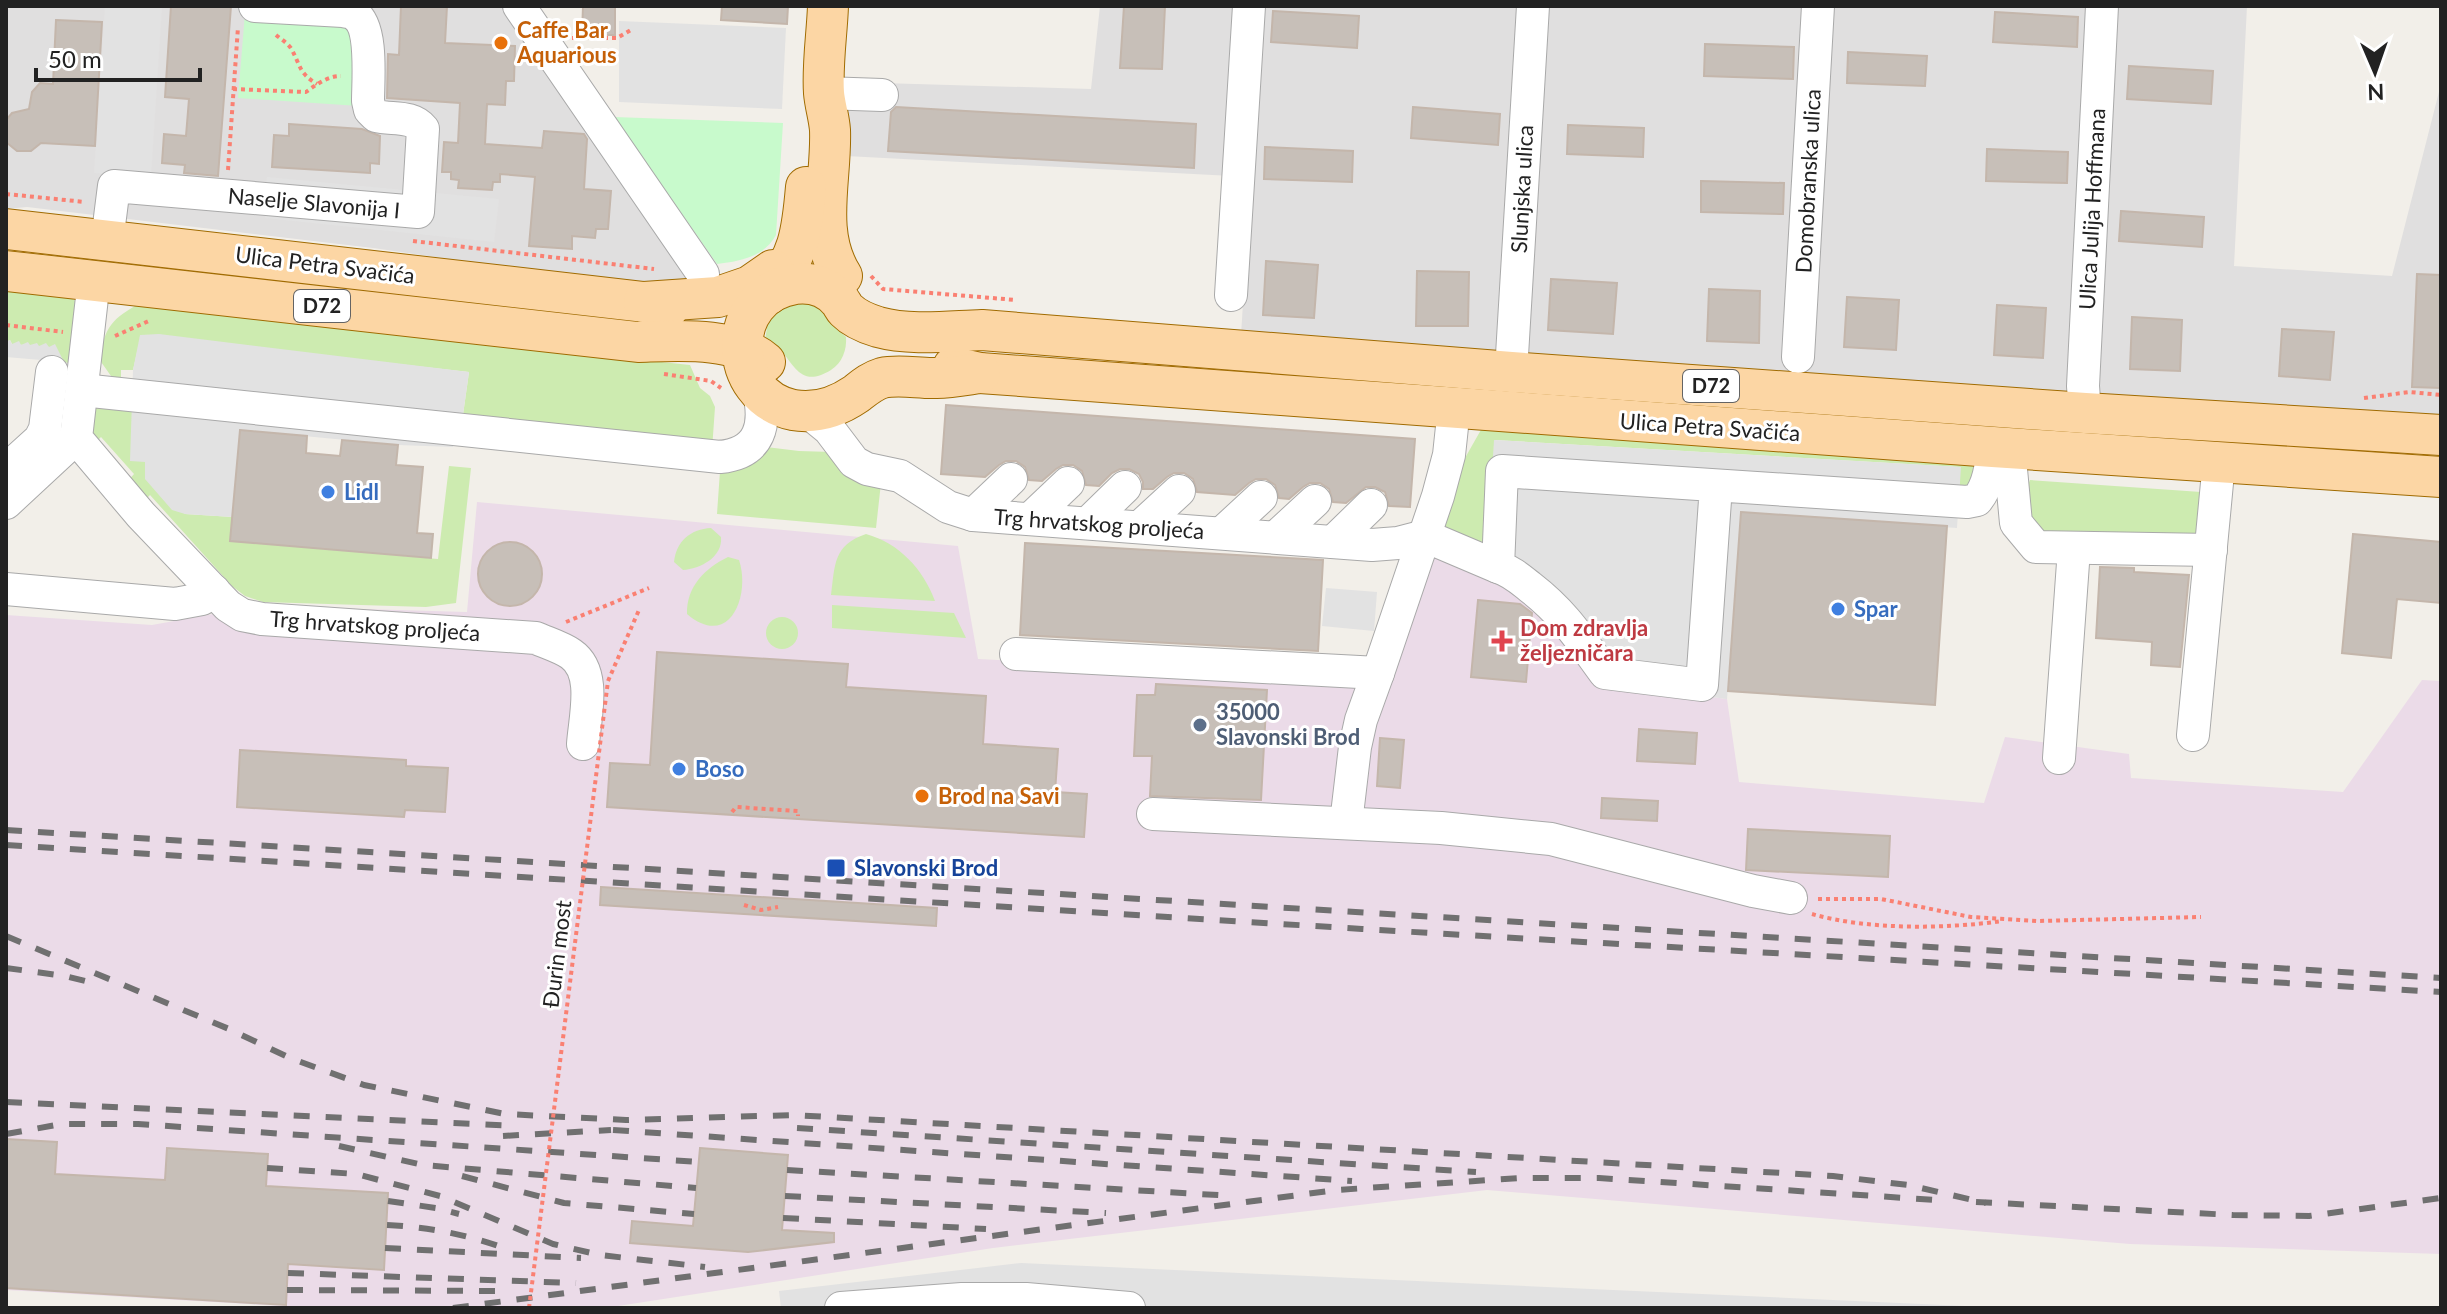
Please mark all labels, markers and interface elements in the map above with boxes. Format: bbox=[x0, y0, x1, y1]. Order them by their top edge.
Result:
place label: Caffe Bar Aquarious bbox=[516, 16, 617, 68]
scale bar bbox=[36, 32, 200, 82]
north arrow bbox=[2335, 32, 2415, 112]
marker: Caffe Bar Aquarious bbox=[492, 34, 510, 52]
text: 50 m bbox=[48, 44, 102, 73]
text: N bbox=[2367, 79, 2385, 106]
street label: Domobranska ulica bbox=[1789, 88, 1826, 274]
street label: Ulica Julija Hoffmana bbox=[2073, 107, 2110, 311]
street label: Slunjska ulica bbox=[1505, 124, 1538, 254]
street label: Naselje Slavonija I bbox=[227, 182, 401, 223]
street label: Ulica Petra Svačića bbox=[234, 240, 416, 289]
road number: D72 bbox=[294, 290, 350, 322]
road number: D72 bbox=[1683, 370, 1739, 402]
street label: Ulica Petra Svačića bbox=[1619, 407, 1801, 446]
place label: Lidl bbox=[344, 478, 379, 505]
marker: Lidl bbox=[319, 483, 337, 501]
street label: Trg hrvatskog proljeća bbox=[993, 503, 1205, 544]
place label: Spar bbox=[1854, 595, 1899, 622]
marker: Spar bbox=[1829, 600, 1847, 618]
street label: Trg hrvatskog proljeća bbox=[269, 605, 481, 646]
place label: Dom zdravlja željezničara bbox=[1520, 614, 1648, 666]
marker: Dom zdravlja željezničara bbox=[1491, 630, 1513, 652]
place label: 35000 Slavonski Brod bbox=[1216, 698, 1360, 750]
marker: 35000 Slavonski Brod bbox=[1191, 716, 1209, 734]
place label: Boso bbox=[695, 755, 744, 782]
marker: Boso bbox=[670, 760, 688, 778]
place label: Brod na Savi bbox=[938, 782, 1060, 809]
marker: Brod na Savi bbox=[913, 787, 931, 805]
place label: Slavonski Brod bbox=[854, 854, 998, 881]
marker: Slavonski Brod bbox=[825, 857, 847, 879]
street label: Đurin most bbox=[537, 899, 577, 1009]

